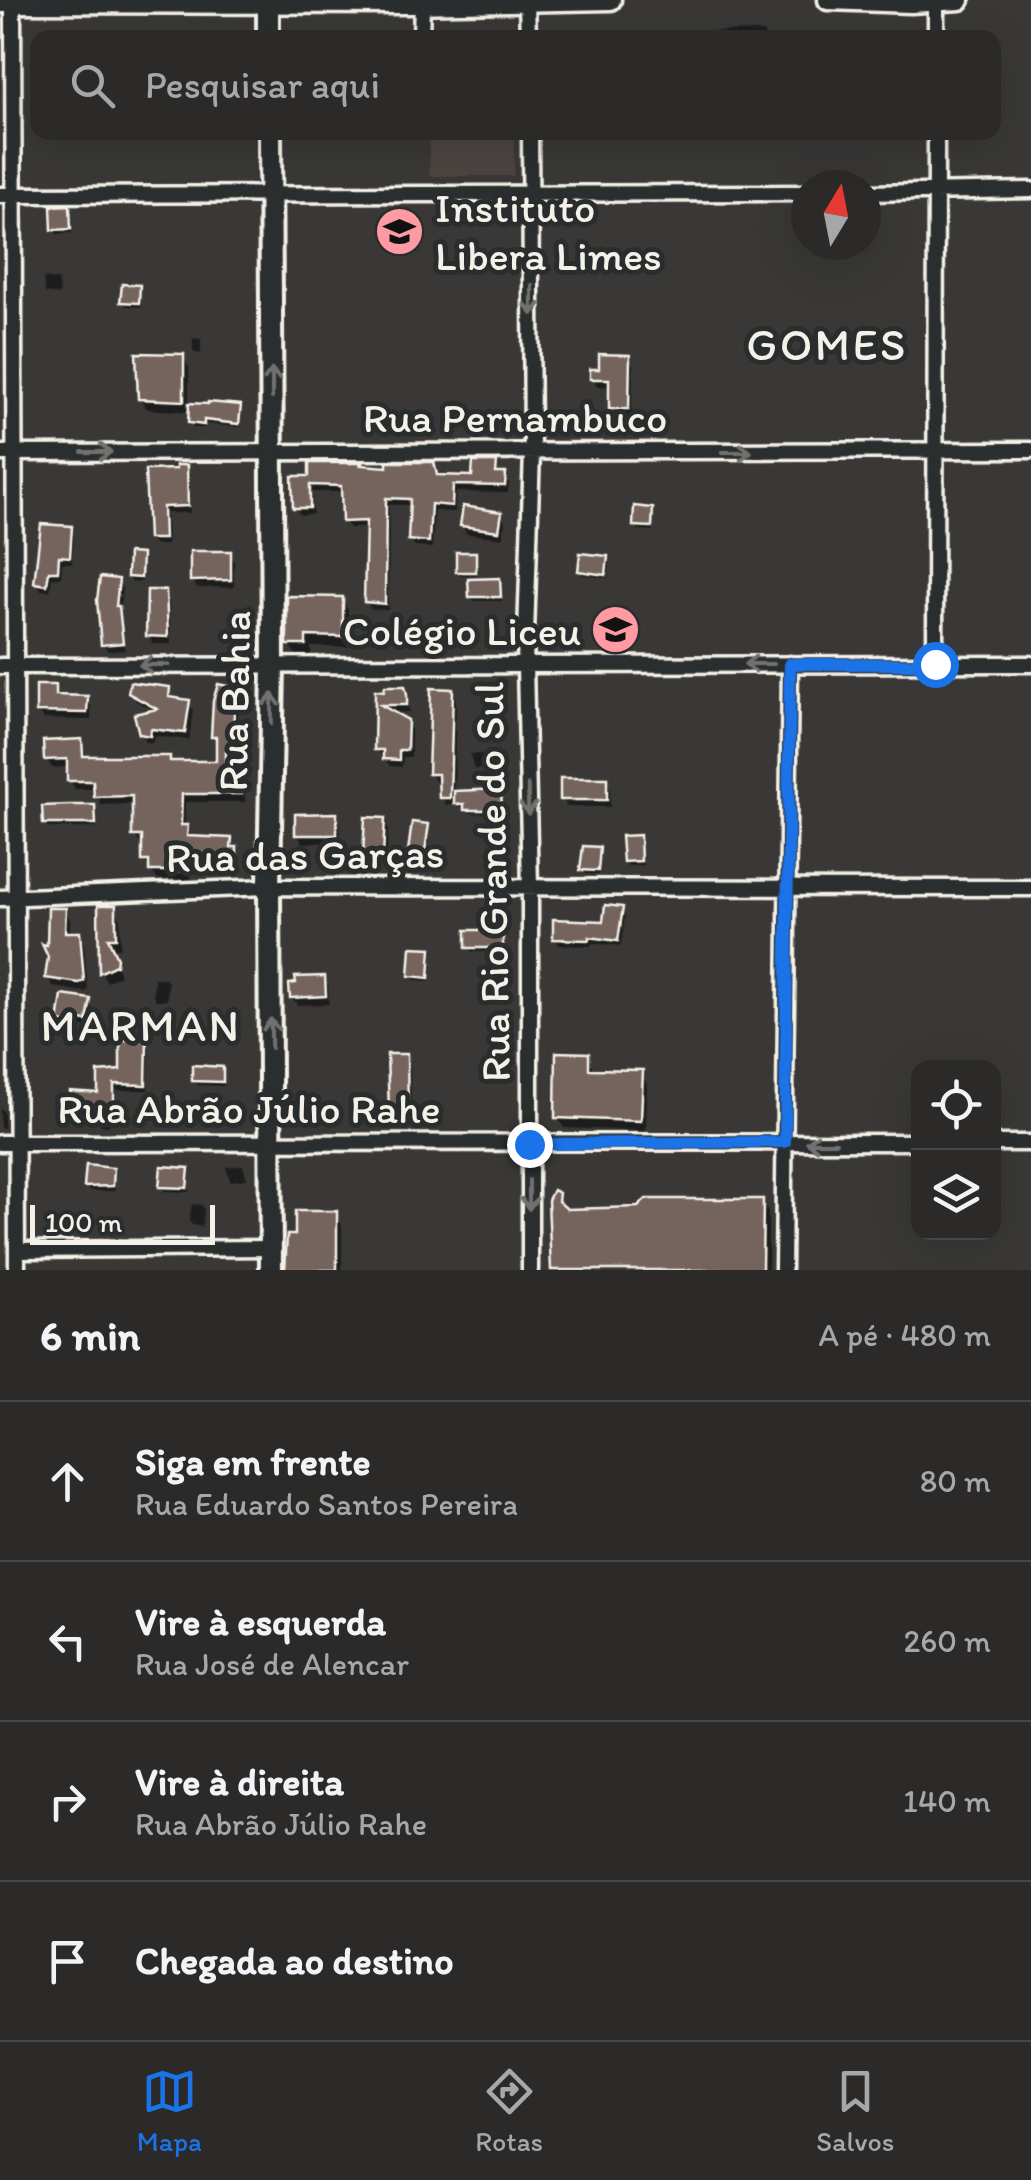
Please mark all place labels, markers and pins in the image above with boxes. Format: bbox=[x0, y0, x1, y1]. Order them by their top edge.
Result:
place label: Instituto Libera Limes bbox=[435, 182, 662, 281]
school or university icon: Instituto Libera Limes bbox=[374, 205, 426, 257]
school or university icon: Colégio Liceu bbox=[590, 604, 642, 656]
place label: Colégio Liceu bbox=[343, 605, 581, 656]

